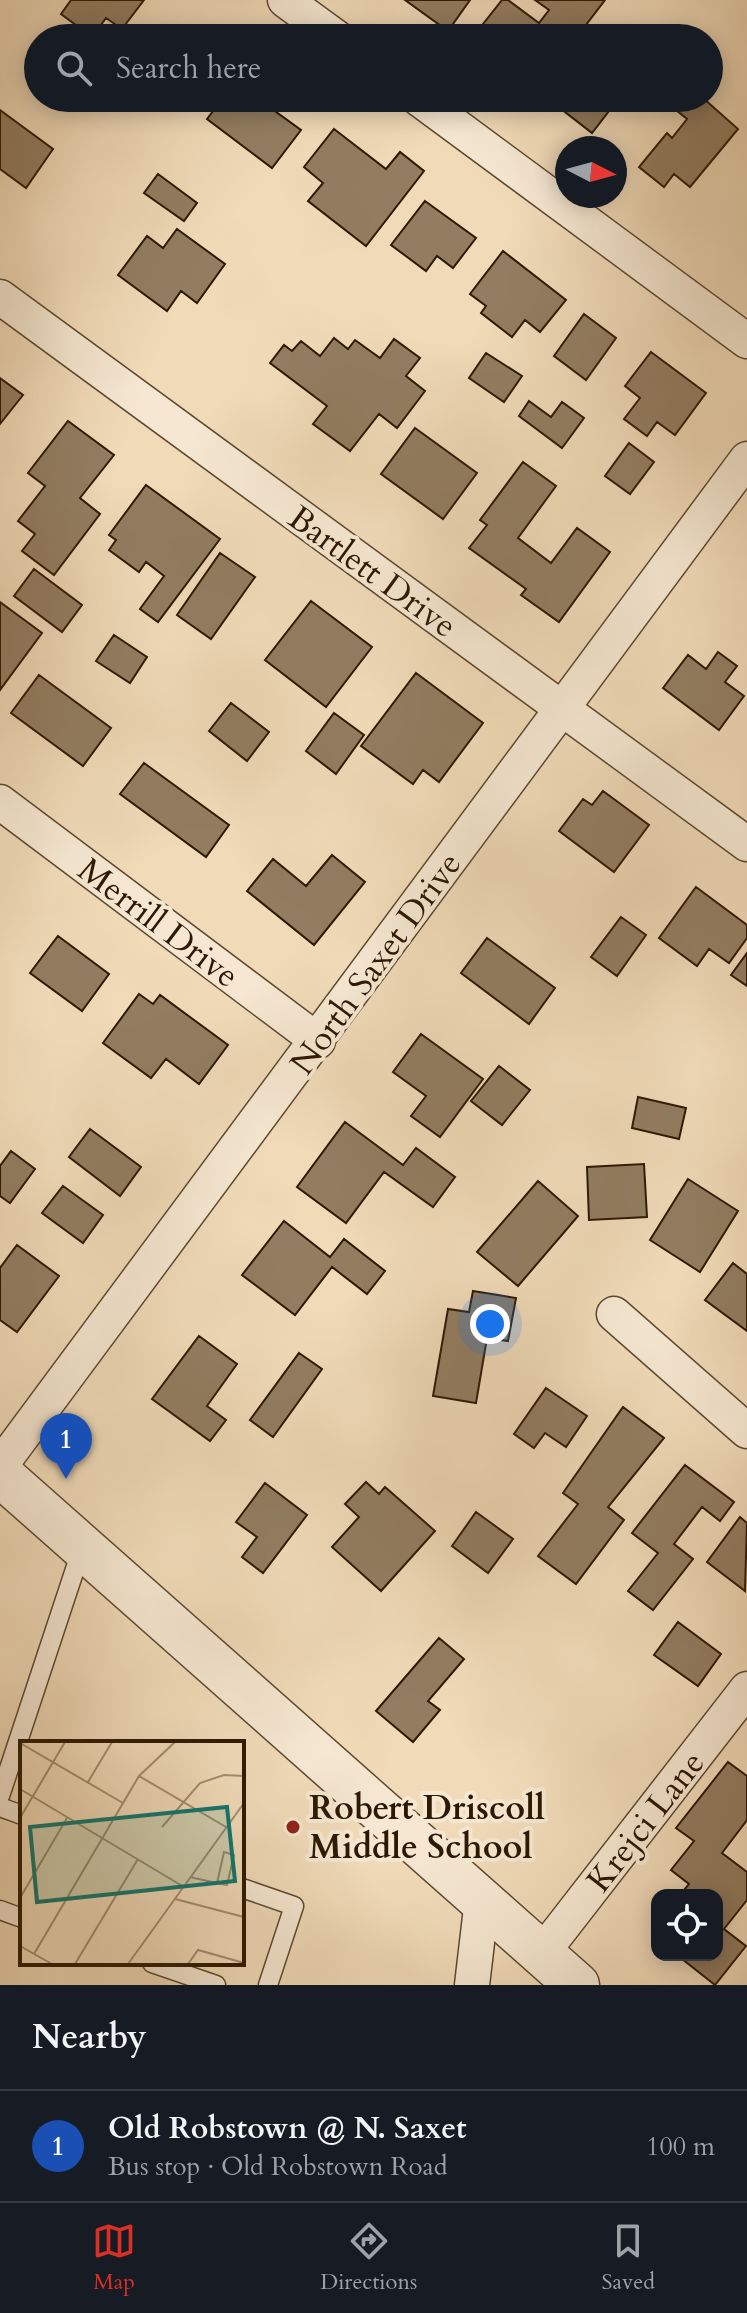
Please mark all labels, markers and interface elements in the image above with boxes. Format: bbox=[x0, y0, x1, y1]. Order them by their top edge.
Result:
search box bbox=[24, 24, 723, 112]
icon: search bbox=[52, 46, 96, 90]
text: Search here bbox=[116, 48, 261, 89]
north arrow bbox=[555, 136, 627, 208]
street label: Bartlett Drive bbox=[279, 495, 466, 649]
street label: North Saxet Drive bbox=[279, 843, 472, 1084]
street label: Merrill Drive bbox=[68, 847, 248, 998]
your location bbox=[470, 1304, 510, 1344]
pin: 1 bbox=[40, 1413, 92, 1479]
inset map bbox=[20, 1741, 244, 1965]
street label: Krejci Lane bbox=[576, 1742, 715, 1902]
place label: Robert Driscoll Middle School bbox=[309, 1785, 545, 1870]
marker: Robert Driscoll Middle School bbox=[284, 1818, 302, 1836]
map controls bbox=[651, 1889, 723, 1961]
button: locate bbox=[651, 1889, 723, 1961]
text: Nearby bbox=[32, 2014, 147, 2060]
text: Old Robstown @ N. Saxet bbox=[108, 2108, 467, 2149]
text: 1 bbox=[51, 2129, 65, 2164]
text: 100 m bbox=[646, 2129, 715, 2164]
text: Bus stop · Old Robstown Road bbox=[108, 2149, 448, 2184]
tab: Map bbox=[92, 2219, 136, 2297]
tab: Directions bbox=[320, 2219, 417, 2297]
tab: Saved bbox=[602, 2219, 655, 2297]

